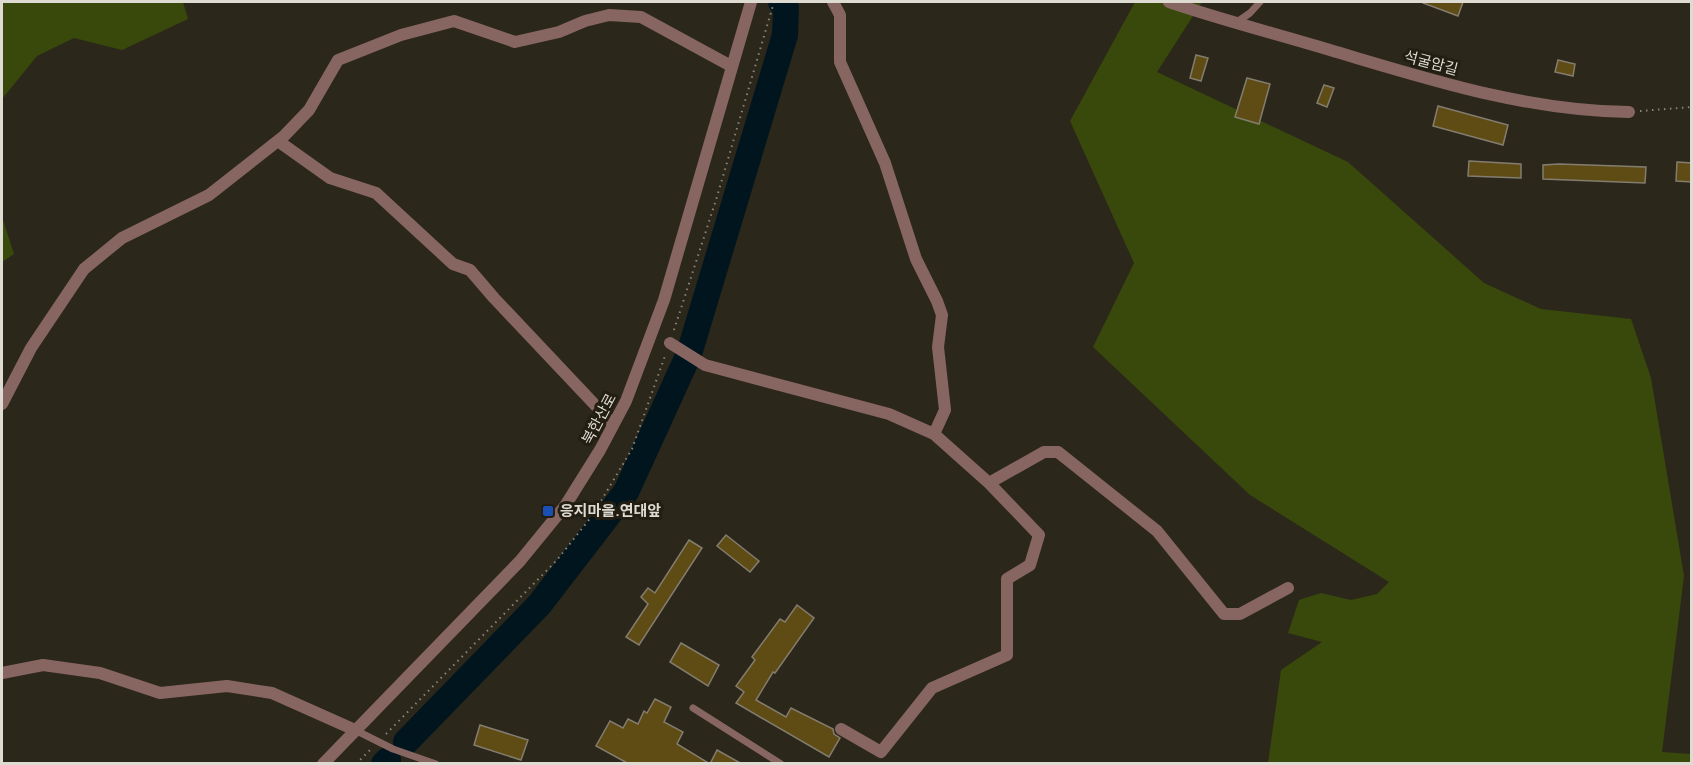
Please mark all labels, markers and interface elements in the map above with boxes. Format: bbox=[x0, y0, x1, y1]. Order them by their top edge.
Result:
street label: 석굴암길 bbox=[1402, 45, 1461, 80]
street label: 북한산로 bbox=[576, 389, 621, 448]
place label: 응지마을.연대앞 bbox=[560, 500, 661, 521]
marker: 응지마을.연대앞 bbox=[541, 504, 555, 518]

